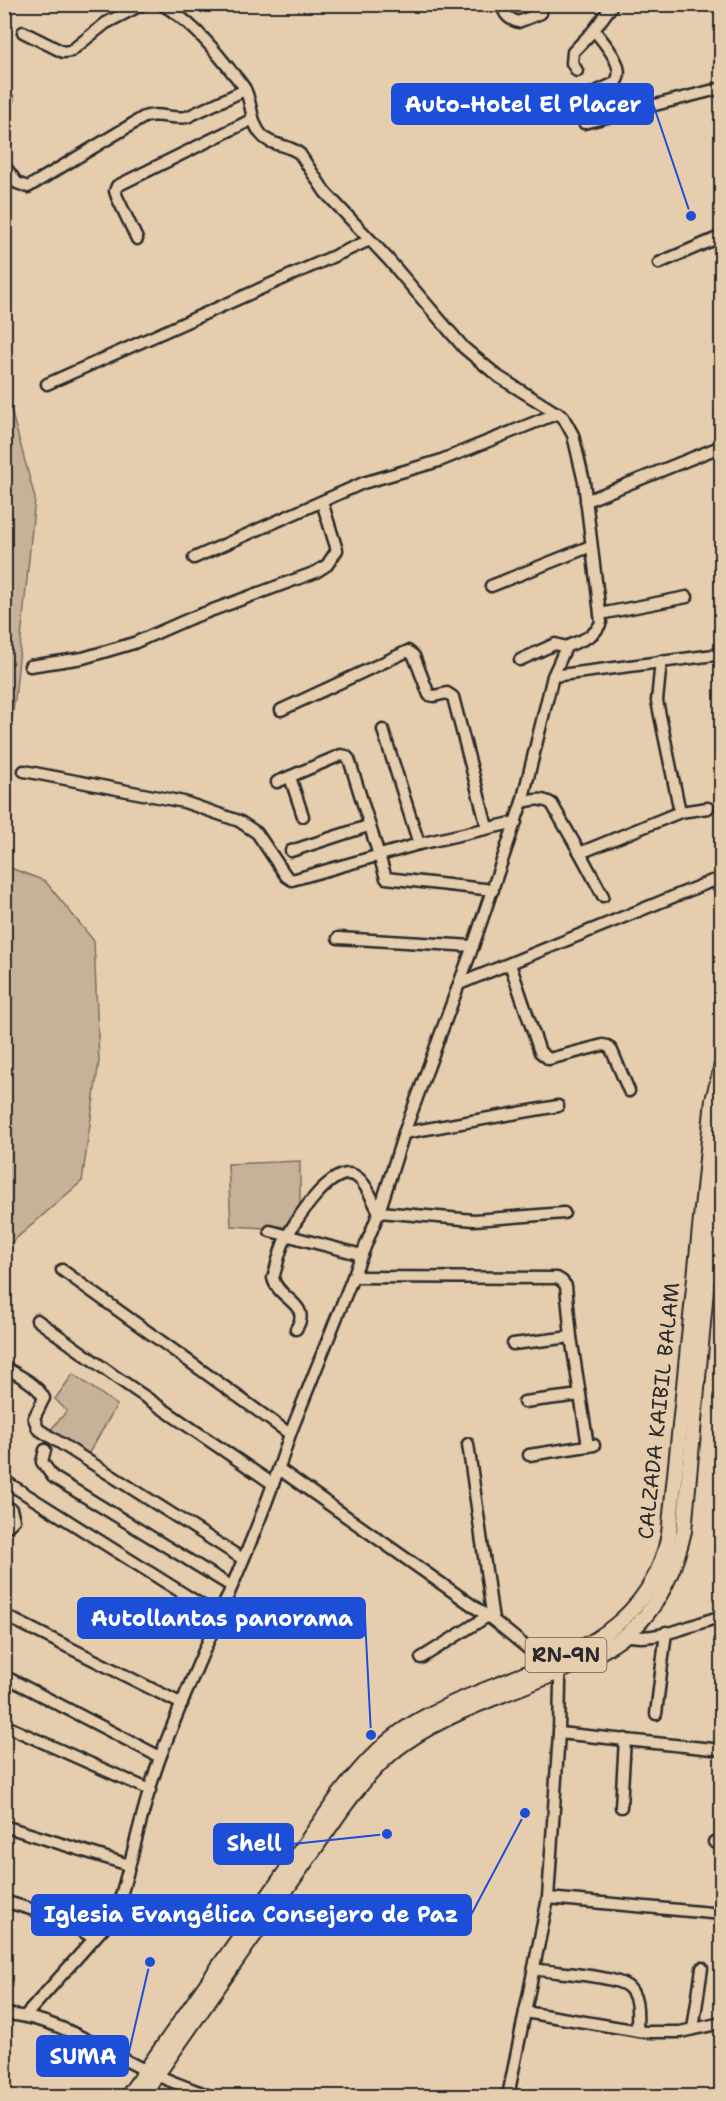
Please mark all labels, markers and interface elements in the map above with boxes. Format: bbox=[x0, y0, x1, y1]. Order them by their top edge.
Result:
callout: Auto-Hotel El Placer bbox=[392, 84, 653, 124]
text: Auto-Hotel El Placer bbox=[405, 90, 642, 119]
street label: CALZADA KAIBIL BALAM bbox=[632, 1281, 686, 1541]
callout: Autollantas panorama bbox=[78, 1598, 365, 1638]
text: Autollantas panorama bbox=[91, 1604, 353, 1633]
road number: RN-9N bbox=[526, 1638, 606, 1672]
callout: Shell bbox=[214, 1824, 293, 1864]
text: Shell bbox=[226, 1829, 282, 1858]
callout: Iglesia Evangélica Consejero de Paz bbox=[32, 1895, 471, 1935]
text: Iglesia Evangélica Consejero de Paz bbox=[44, 1900, 458, 1929]
callout: SUMA bbox=[37, 2036, 128, 2076]
text: SUMA bbox=[49, 2042, 117, 2071]

